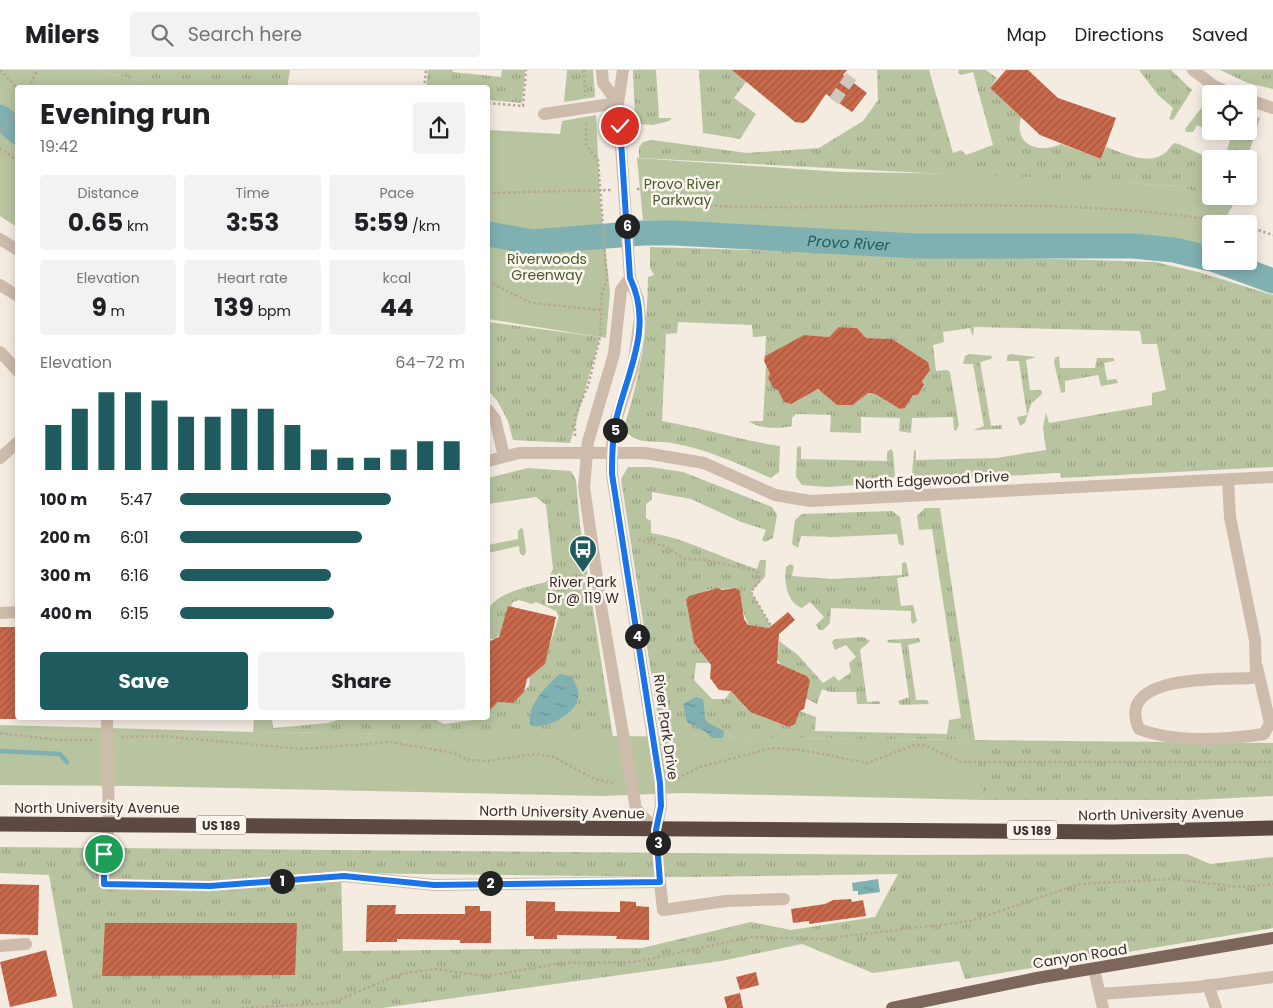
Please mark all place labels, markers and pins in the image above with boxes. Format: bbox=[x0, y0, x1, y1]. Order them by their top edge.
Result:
pin bbox=[599, 105, 641, 147]
pin: 6 bbox=[614, 214, 640, 238]
pin: 5 bbox=[602, 418, 628, 442]
bus stop icon: River Park Dr @ 119 W bbox=[568, 534, 598, 573]
place label: River Park Dr @ 119 W bbox=[547, 572, 619, 608]
pin: 4 bbox=[624, 624, 650, 648]
pin: 3 bbox=[646, 830, 670, 856]
pin bbox=[83, 833, 125, 875]
pin: 1 bbox=[270, 868, 294, 894]
pin: 2 bbox=[478, 870, 502, 896]

